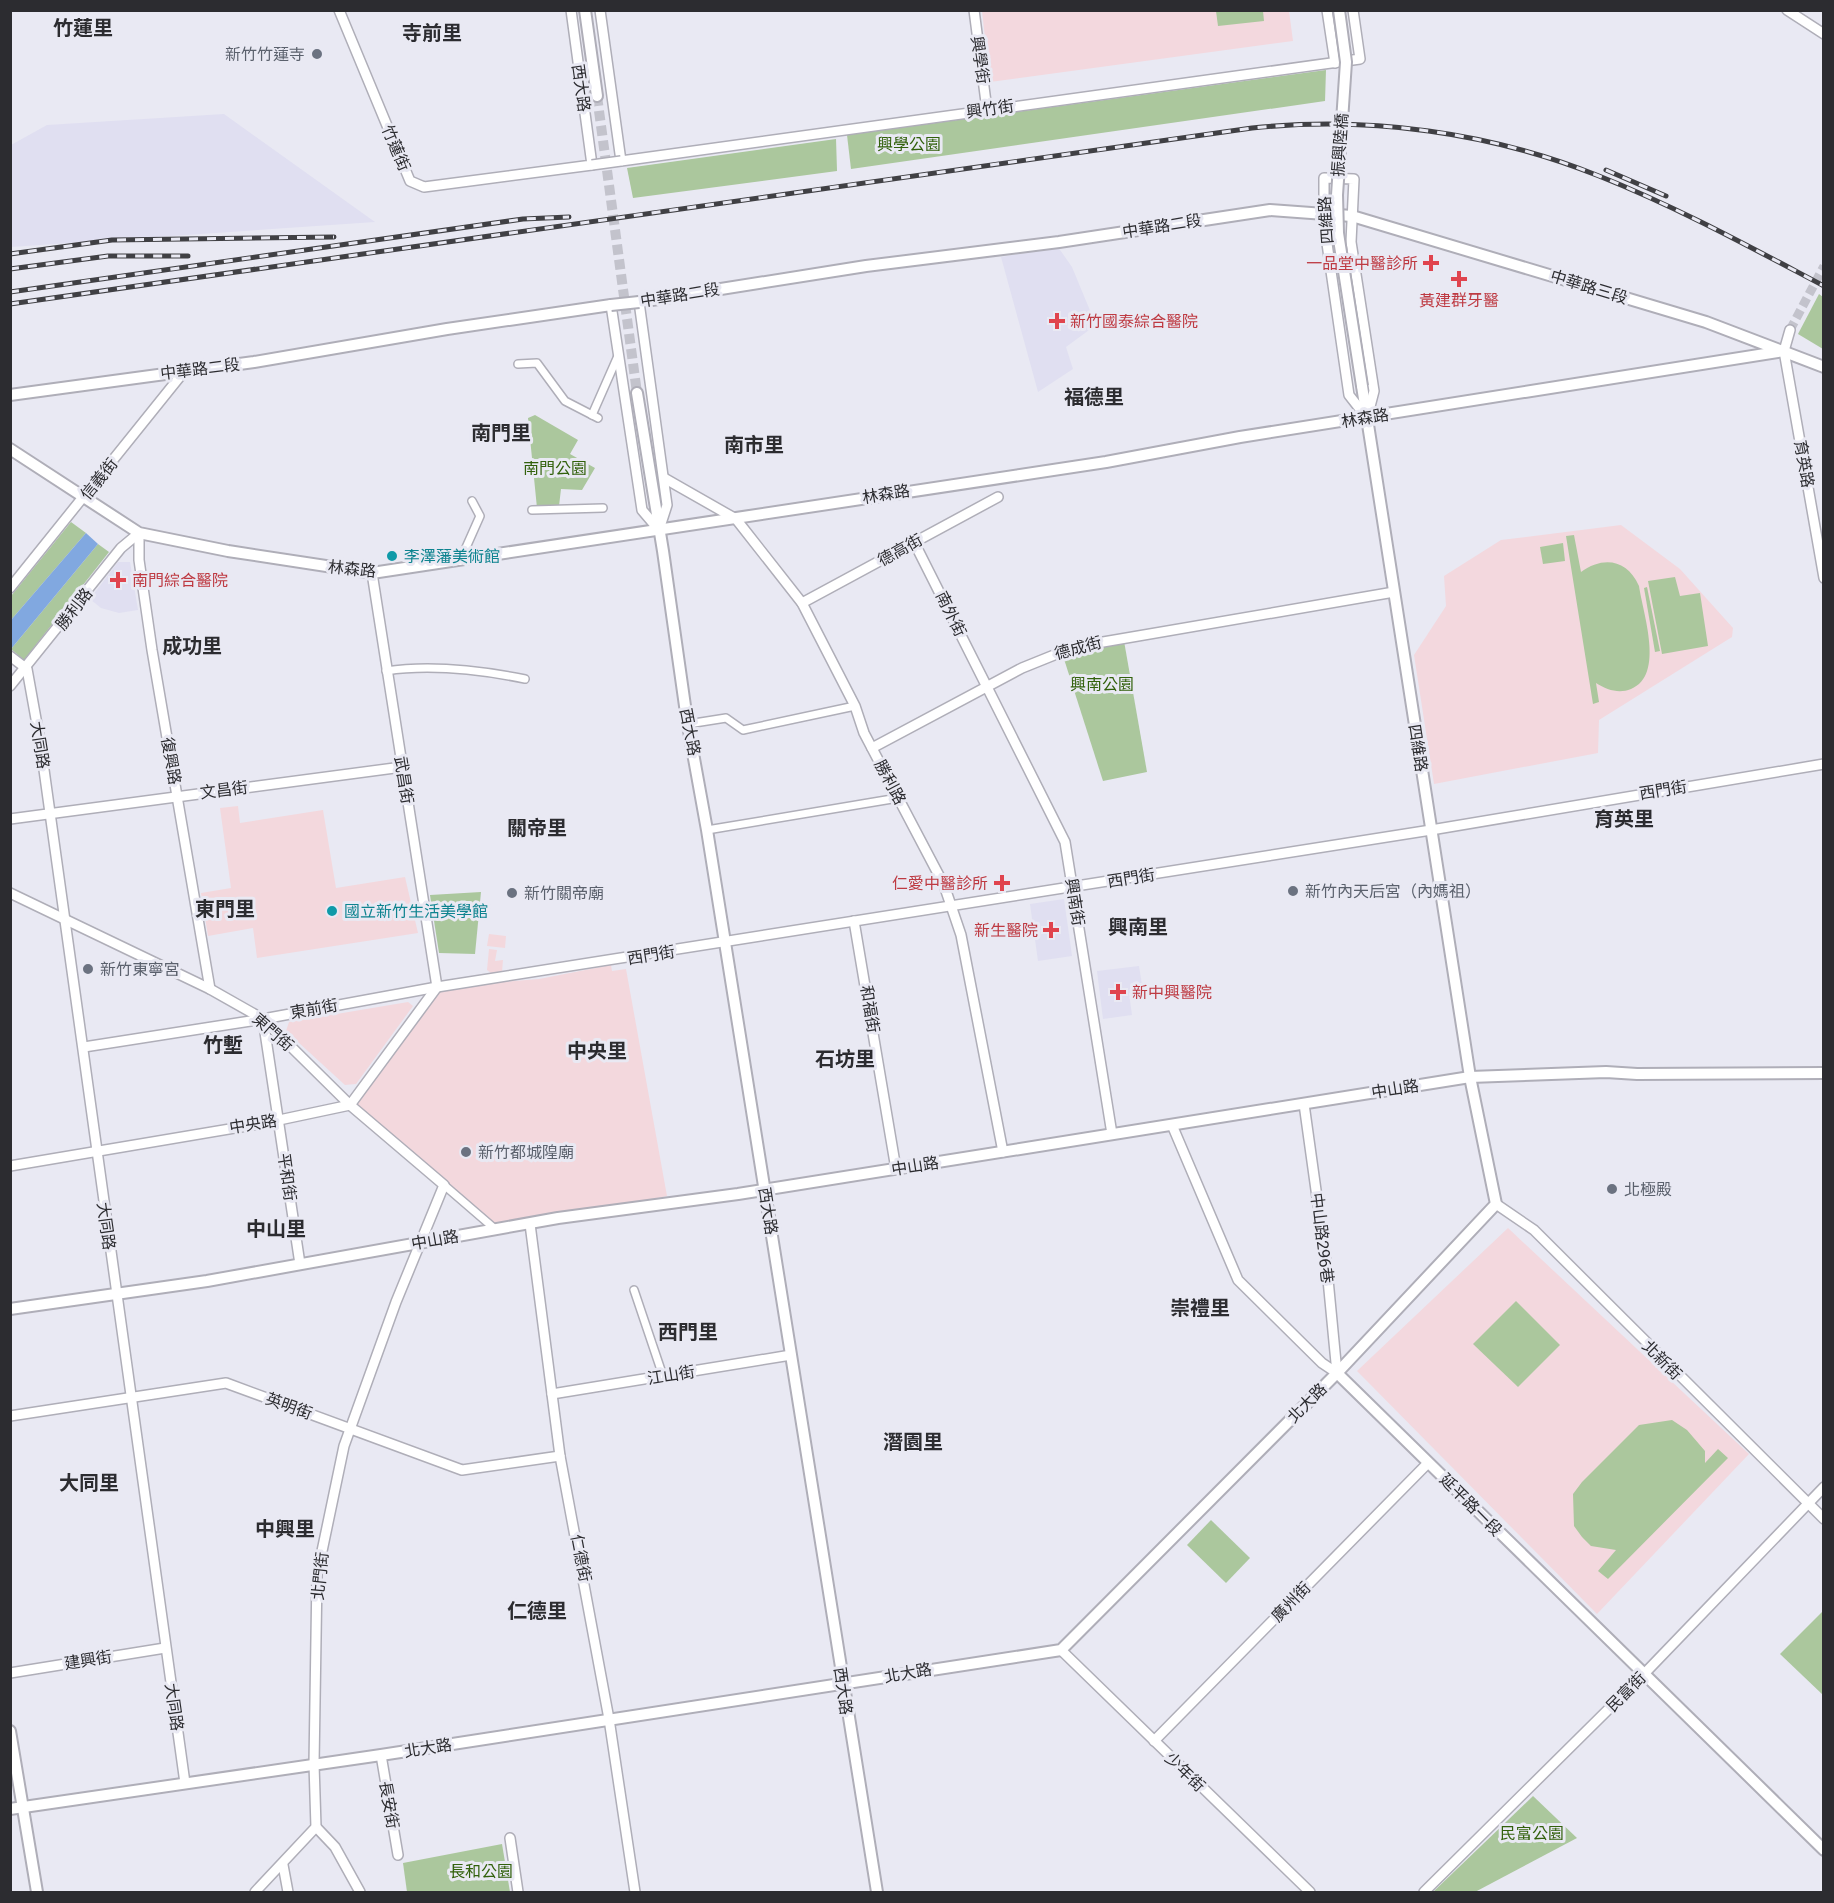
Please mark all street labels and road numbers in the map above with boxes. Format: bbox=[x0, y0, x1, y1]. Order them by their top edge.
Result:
street label: 興學街 bbox=[967, 35, 993, 85]
street label: 西大路 bbox=[568, 63, 594, 113]
street label: 興竹街 bbox=[965, 96, 1015, 122]
street label: 振興陸橋 bbox=[1328, 112, 1352, 178]
street label: 竹蓮街 bbox=[378, 122, 414, 174]
street label: 四維路 bbox=[1315, 195, 1337, 245]
street label: 中華路二段 bbox=[1121, 210, 1203, 242]
street label: 中華路三段 bbox=[1548, 266, 1630, 308]
street label: 中華路二段 bbox=[639, 279, 721, 311]
street label: 中華路二段 bbox=[159, 355, 241, 383]
street label: 林森路 bbox=[1340, 405, 1390, 431]
street label: 育英路 bbox=[1790, 439, 1818, 489]
street label: 信義街 bbox=[77, 454, 121, 504]
street label: 林森路 bbox=[861, 481, 911, 507]
street label: 德高街 bbox=[874, 530, 926, 570]
street label: 林森路 bbox=[327, 557, 377, 581]
street label: 勝利路 bbox=[52, 584, 96, 634]
street label: 南外街 bbox=[932, 588, 970, 640]
street label: 德成街 bbox=[1052, 633, 1104, 663]
street label: 西大路 bbox=[676, 707, 704, 757]
street label: 大同路 bbox=[27, 720, 53, 770]
street label: 四維路 bbox=[1405, 723, 1431, 773]
street label: 復興路 bbox=[157, 736, 185, 786]
street label: 武昌街 bbox=[391, 755, 417, 805]
street label: 勝利路 bbox=[870, 756, 910, 808]
street label: 西門街 bbox=[1638, 777, 1688, 803]
street label: 文昌街 bbox=[199, 778, 249, 802]
street label: 西門街 bbox=[1106, 865, 1156, 891]
street label: 興南街 bbox=[1062, 877, 1088, 927]
street label: 西門街 bbox=[626, 942, 676, 968]
street label: 和福街 bbox=[857, 984, 883, 1034]
street label: 東前街 bbox=[289, 995, 339, 1023]
street label: 東門街 bbox=[249, 1009, 297, 1055]
street label: 中山路 bbox=[1370, 1076, 1420, 1102]
street label: 中央路 bbox=[228, 1111, 278, 1137]
street label: 平和街 bbox=[274, 1152, 300, 1202]
street label: 中山路 bbox=[890, 1153, 940, 1179]
street label: 西大路 bbox=[755, 1186, 781, 1236]
street label: 中山路296巷 bbox=[1307, 1192, 1337, 1284]
street label: 大同路 bbox=[93, 1201, 119, 1251]
street label: 中山路 bbox=[410, 1226, 460, 1254]
street label: 北新街 bbox=[1638, 1336, 1686, 1384]
street label: 江山街 bbox=[646, 1362, 696, 1388]
street label: 北大路 bbox=[1283, 1379, 1331, 1427]
street label: 英明街 bbox=[263, 1389, 315, 1423]
street label: 延平路一段 bbox=[1436, 1470, 1506, 1540]
street label: 仁德街 bbox=[567, 1533, 595, 1583]
street label: 北門街 bbox=[308, 1551, 332, 1601]
street label: 廣州街 bbox=[1267, 1578, 1315, 1626]
street label: 建興街 bbox=[63, 1647, 113, 1673]
street label: 北大路 bbox=[883, 1659, 933, 1687]
street label: 西大路 bbox=[830, 1666, 856, 1716]
street label: 民富街 bbox=[1602, 1668, 1650, 1716]
street label: 大同路 bbox=[161, 1682, 187, 1732]
street label: 北大路 bbox=[403, 1735, 453, 1761]
street label: 少年街 bbox=[1161, 1748, 1209, 1796]
street label: 長安街 bbox=[375, 1780, 403, 1830]

